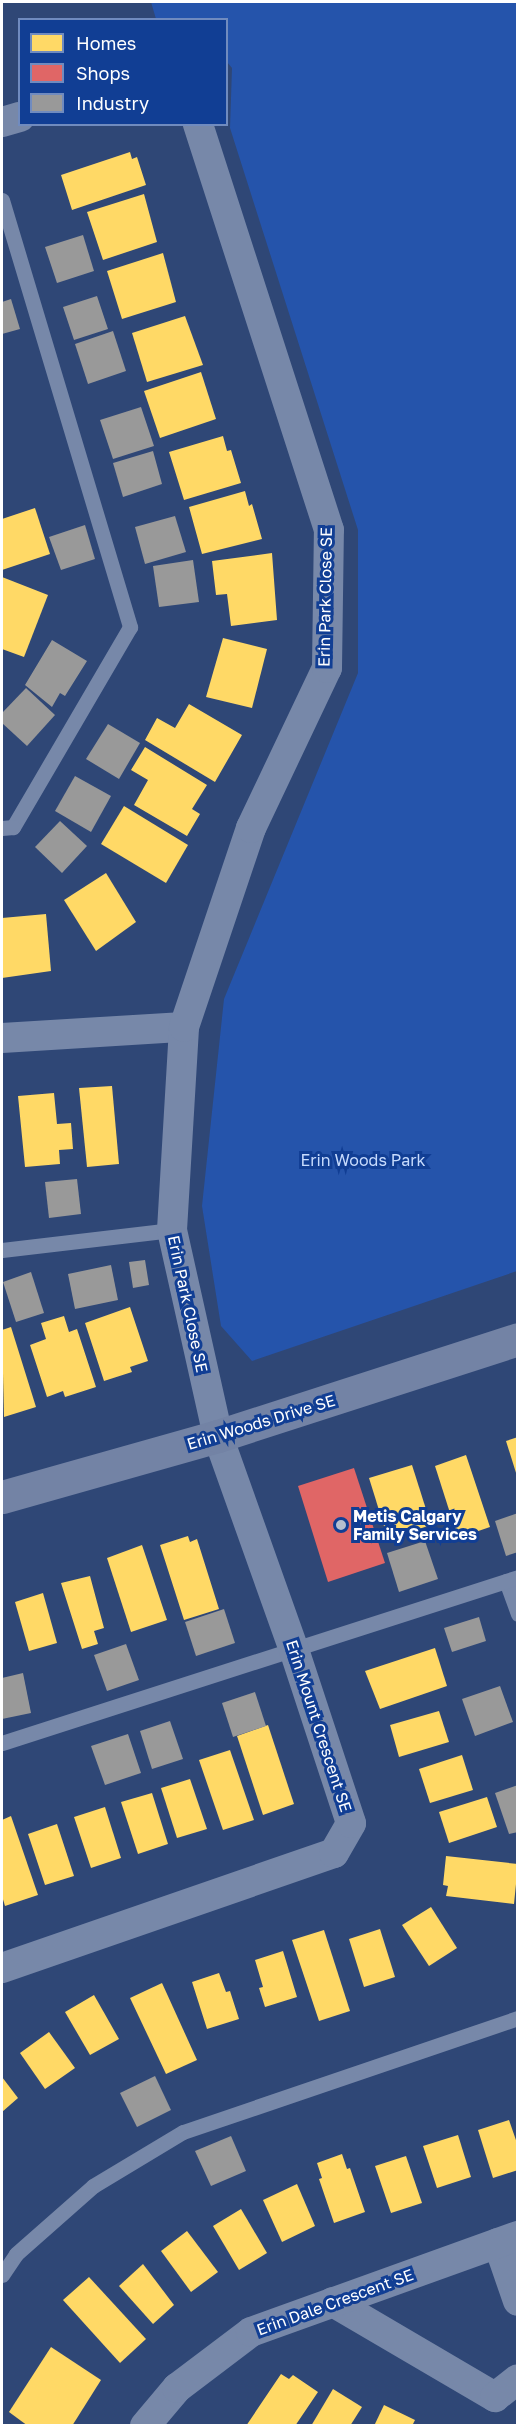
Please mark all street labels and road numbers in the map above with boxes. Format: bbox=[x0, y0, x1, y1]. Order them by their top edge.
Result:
street label: Erin Park Close SE bbox=[314, 527, 336, 667]
street label: Erin Park Close SE bbox=[164, 1234, 212, 1374]
street label: Erin Woods Drive SE bbox=[185, 1390, 337, 1454]
street label: Erin Mount Crescent SE bbox=[282, 1637, 356, 1815]
street label: Erin Dale Crescent SE bbox=[254, 2265, 416, 2339]

